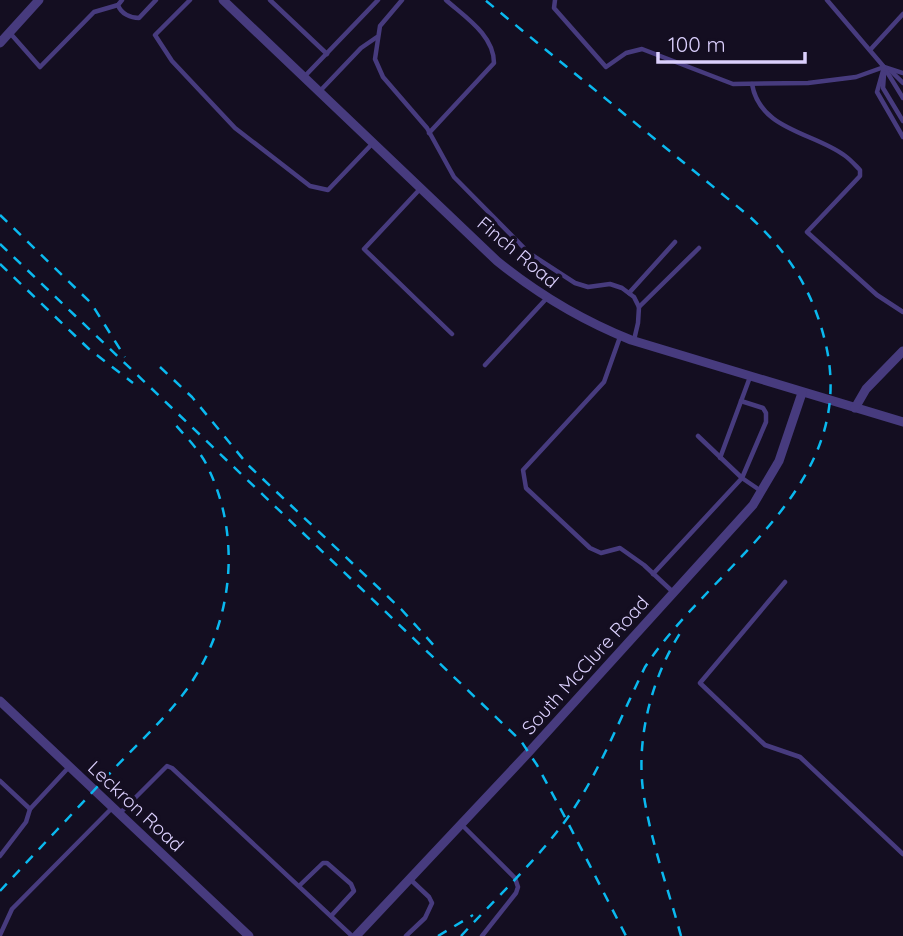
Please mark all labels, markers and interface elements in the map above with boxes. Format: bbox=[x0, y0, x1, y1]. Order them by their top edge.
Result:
scale bar bbox=[658, 21, 805, 65]
text: 100 m bbox=[668, 31, 726, 57]
street label: Finch Road bbox=[472, 211, 564, 293]
street label: South McClure Road bbox=[516, 591, 654, 739]
street label: Leckron Road bbox=[83, 755, 189, 857]

